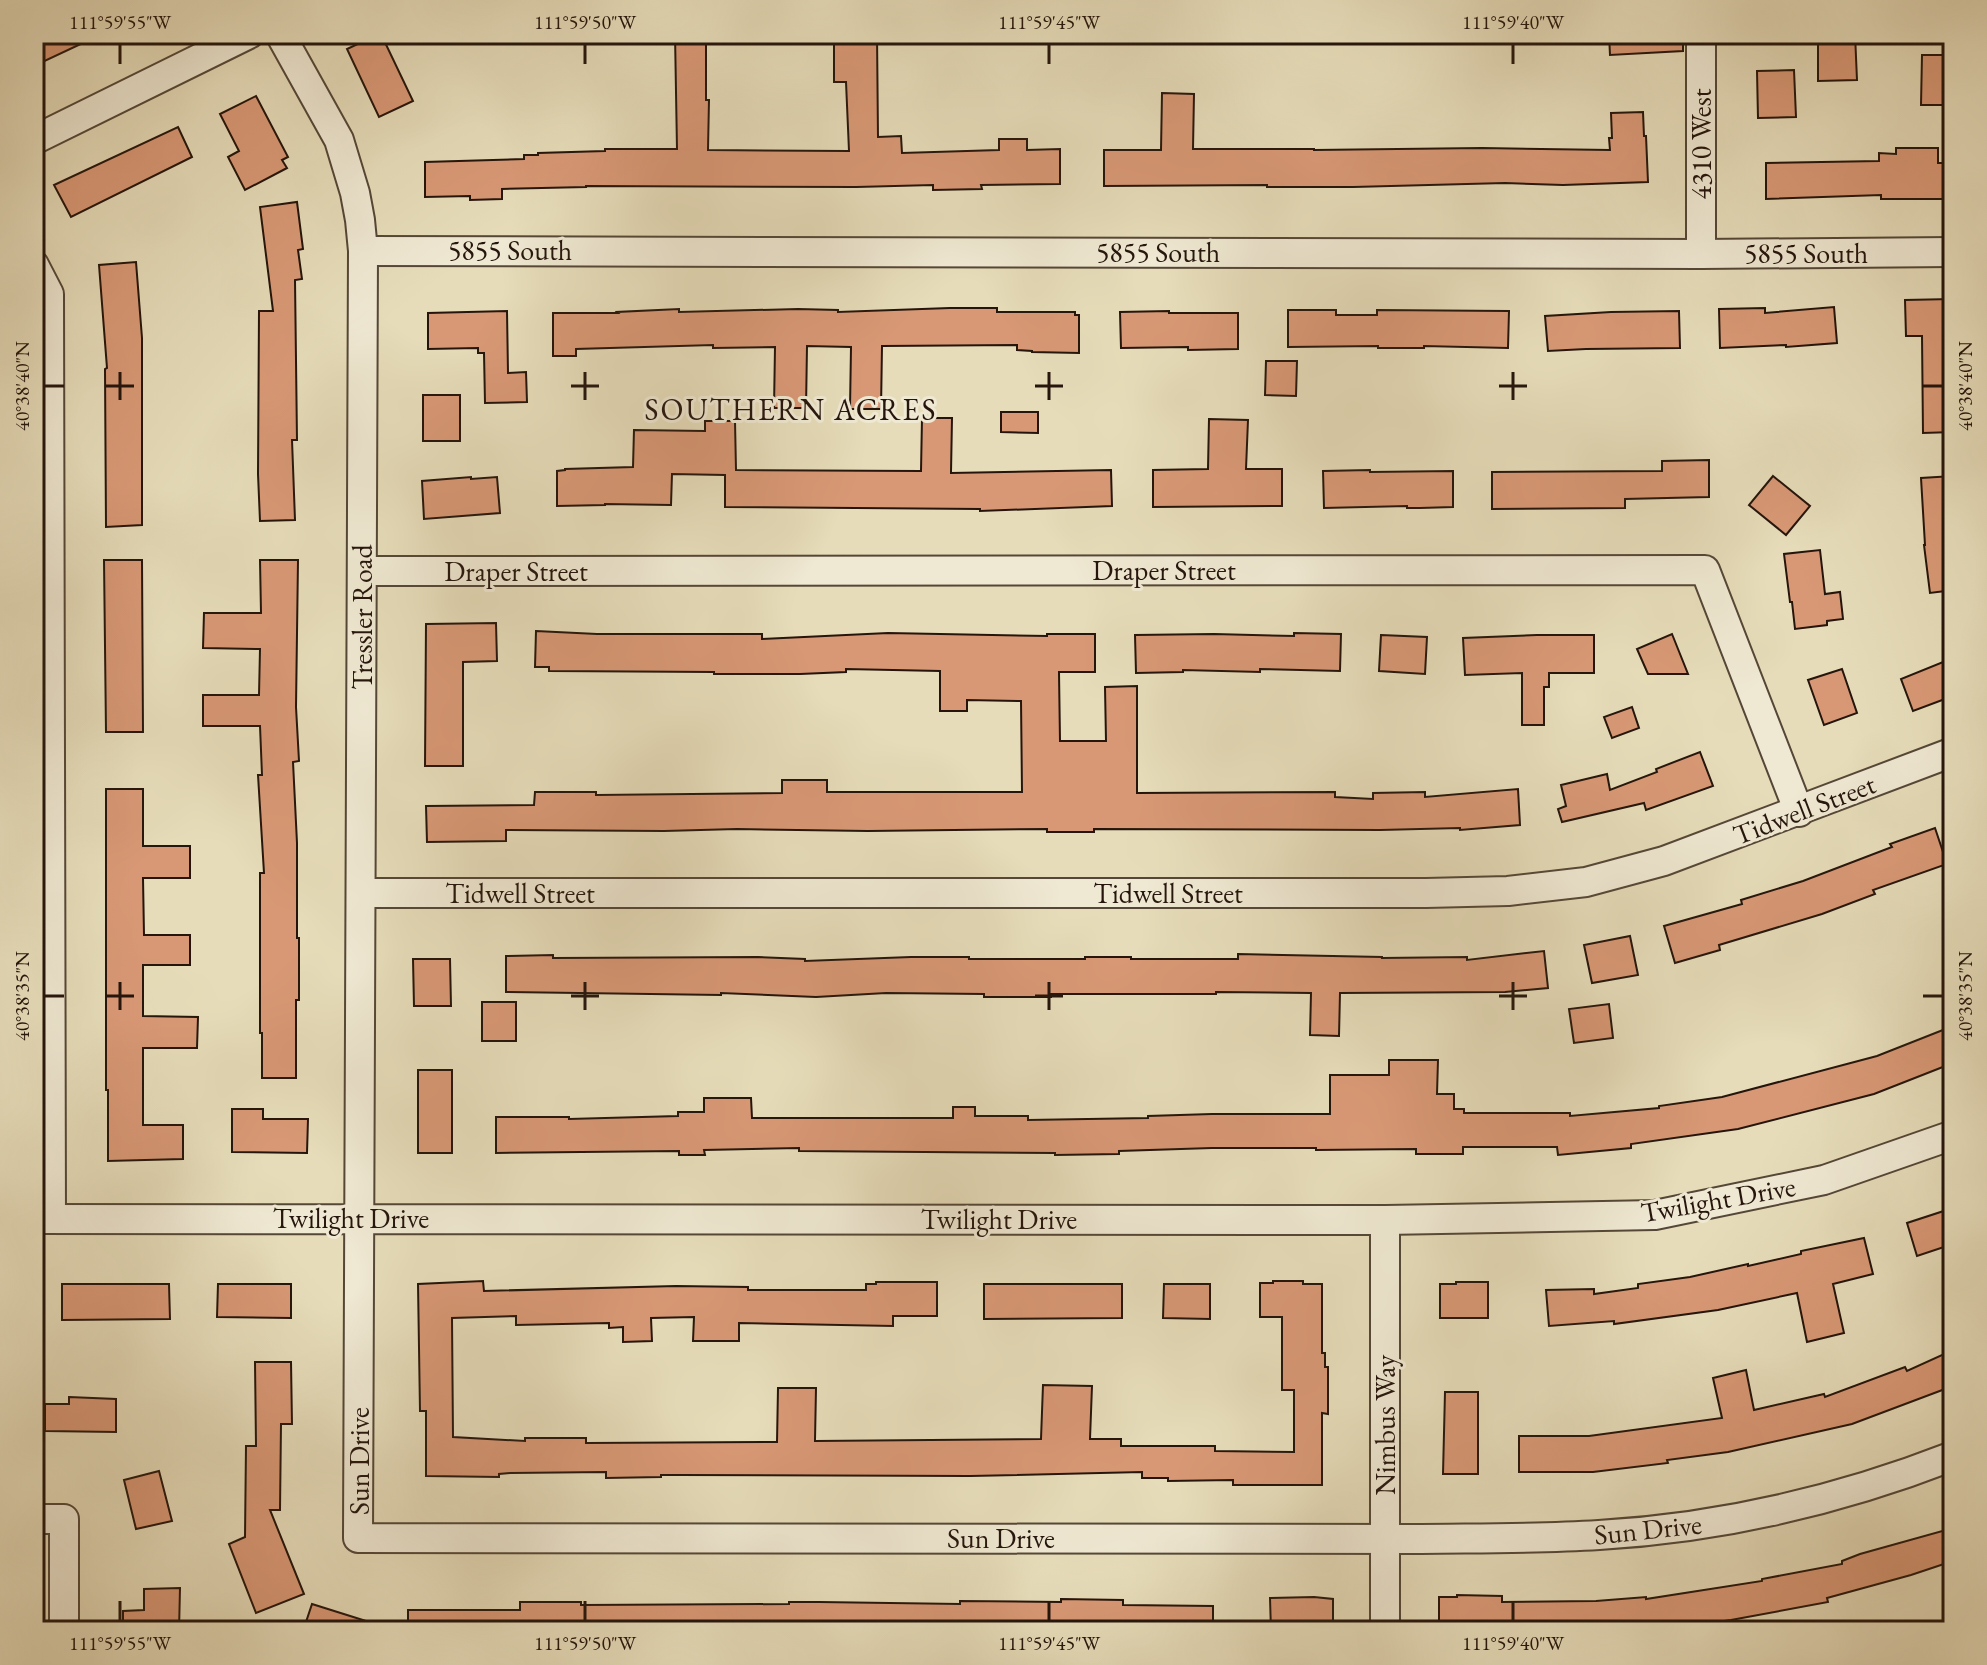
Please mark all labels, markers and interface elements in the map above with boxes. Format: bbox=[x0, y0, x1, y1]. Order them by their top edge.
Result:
text: 111°59'55"W bbox=[69, 9, 172, 35]
text: 111°59'50"W bbox=[534, 9, 637, 35]
text: 111°59'45"W bbox=[998, 9, 1101, 35]
text: 111°59'40"W bbox=[1462, 9, 1565, 35]
street label: 4310 West bbox=[1683, 88, 1719, 199]
street label: 5855 South bbox=[448, 232, 572, 268]
street label: 5855 South bbox=[1096, 234, 1220, 270]
street label: 5855 South bbox=[1744, 235, 1868, 271]
text: 40°38'40"N bbox=[9, 341, 35, 431]
text: 40°38'40"N bbox=[1952, 341, 1978, 431]
district label: SOUTHERN ACRES bbox=[645, 390, 937, 429]
street label: Tressler Road bbox=[344, 543, 380, 690]
street label: Draper Street bbox=[1092, 552, 1236, 588]
street label: Draper Street bbox=[444, 553, 588, 589]
street label: Tidwell Street bbox=[1728, 765, 1881, 853]
street label: Tidwell Street bbox=[445, 875, 595, 911]
street label: Tidwell Street bbox=[1093, 875, 1243, 911]
text: 40°38'35"N bbox=[9, 951, 35, 1041]
text: 40°38'35"N bbox=[1952, 951, 1978, 1041]
street label: Twilight Drive bbox=[1638, 1168, 1798, 1230]
street label: Twilight Drive bbox=[273, 1200, 429, 1236]
street label: Twilight Drive bbox=[921, 1201, 1077, 1237]
street label: Nimbus Way bbox=[1367, 1354, 1403, 1495]
street label: Sun Drive bbox=[341, 1407, 377, 1515]
street label: Sun Drive bbox=[1592, 1505, 1704, 1553]
street label: Sun Drive bbox=[947, 1520, 1055, 1556]
text: 111°59'55"W bbox=[69, 1630, 172, 1656]
text: 111°59'50"W bbox=[534, 1630, 637, 1656]
text: 111°59'45"W bbox=[998, 1630, 1101, 1656]
text: 111°59'40"W bbox=[1462, 1630, 1565, 1656]

